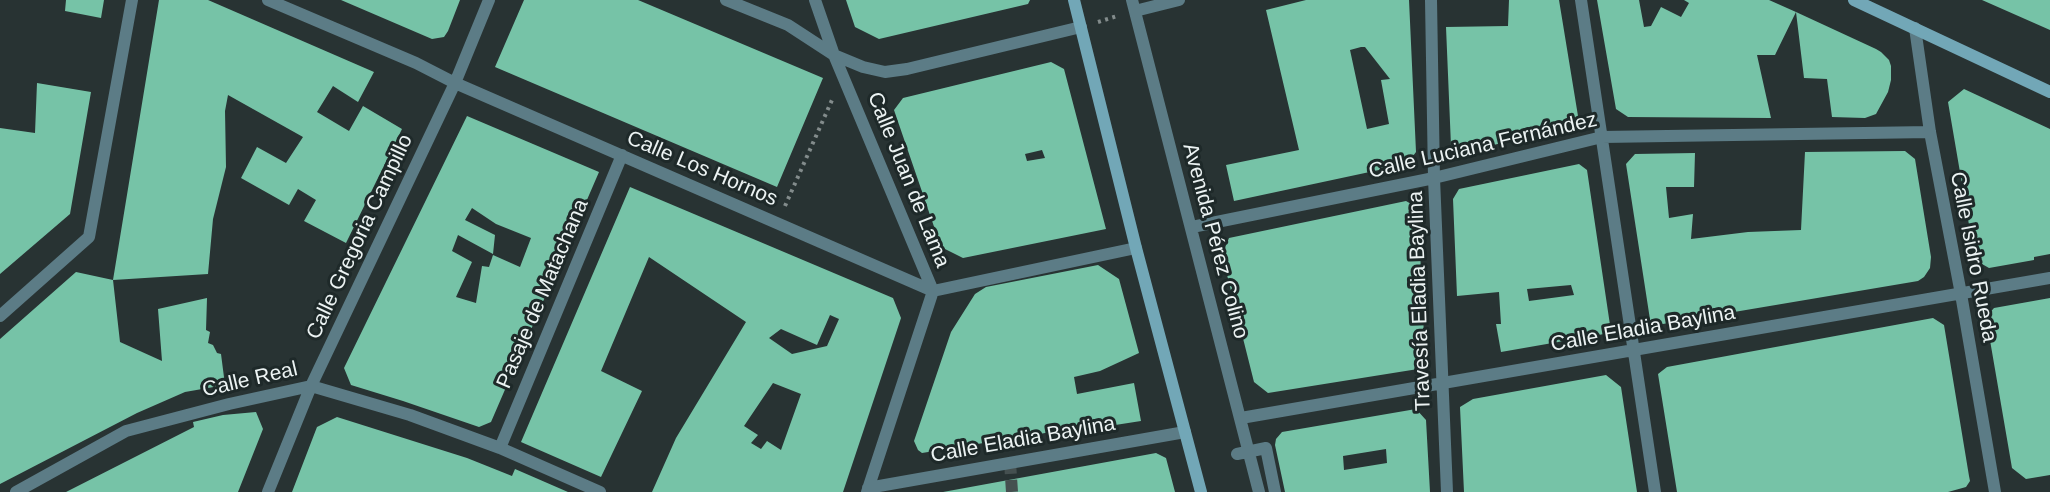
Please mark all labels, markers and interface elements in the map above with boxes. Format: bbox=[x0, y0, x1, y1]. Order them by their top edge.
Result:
street label: Calle Juan de Lama bbox=[861, 89, 955, 271]
street label: Calle Luciana Fernández bbox=[1366, 107, 1600, 185]
street label: Calle Los Hornos bbox=[623, 126, 781, 212]
street label: Calle Gregoria Campillo bbox=[301, 131, 419, 343]
street label: Avenida Pérez Colino bbox=[1177, 140, 1253, 342]
street label: Calle Isidro Rueda bbox=[1944, 170, 2002, 344]
street label: Travesía Eladia Baylina bbox=[1404, 191, 1436, 411]
street label: Pasaje de Matachana bbox=[492, 196, 594, 392]
street label: Calle Eladia Baylina bbox=[1549, 300, 1737, 358]
street label: Calle Real bbox=[200, 357, 300, 403]
street label: Calle Eladia Baylina bbox=[929, 411, 1117, 469]

